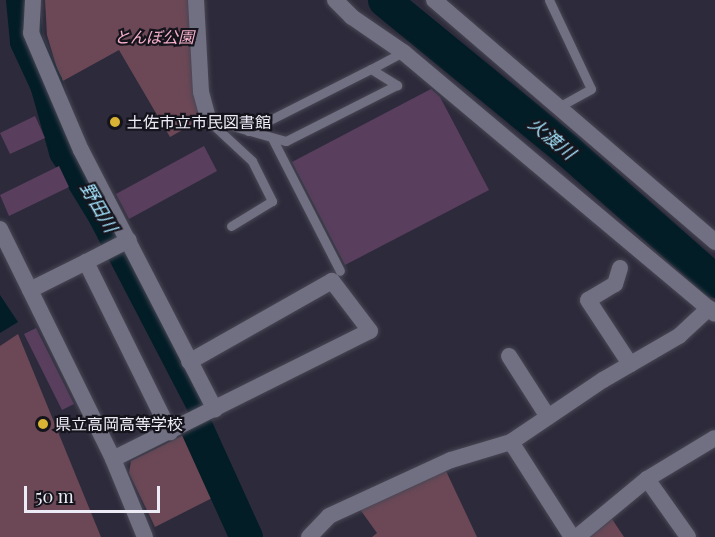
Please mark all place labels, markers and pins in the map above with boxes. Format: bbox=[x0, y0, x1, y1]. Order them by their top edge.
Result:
place label: 土佐市立市民図書館 bbox=[127, 112, 271, 132]
marker: 土佐市立市民図書館 bbox=[108, 115, 122, 129]
place label: 県立高岡高等学校 bbox=[55, 414, 183, 434]
marker: 県立高岡高等学校 bbox=[36, 417, 50, 431]

